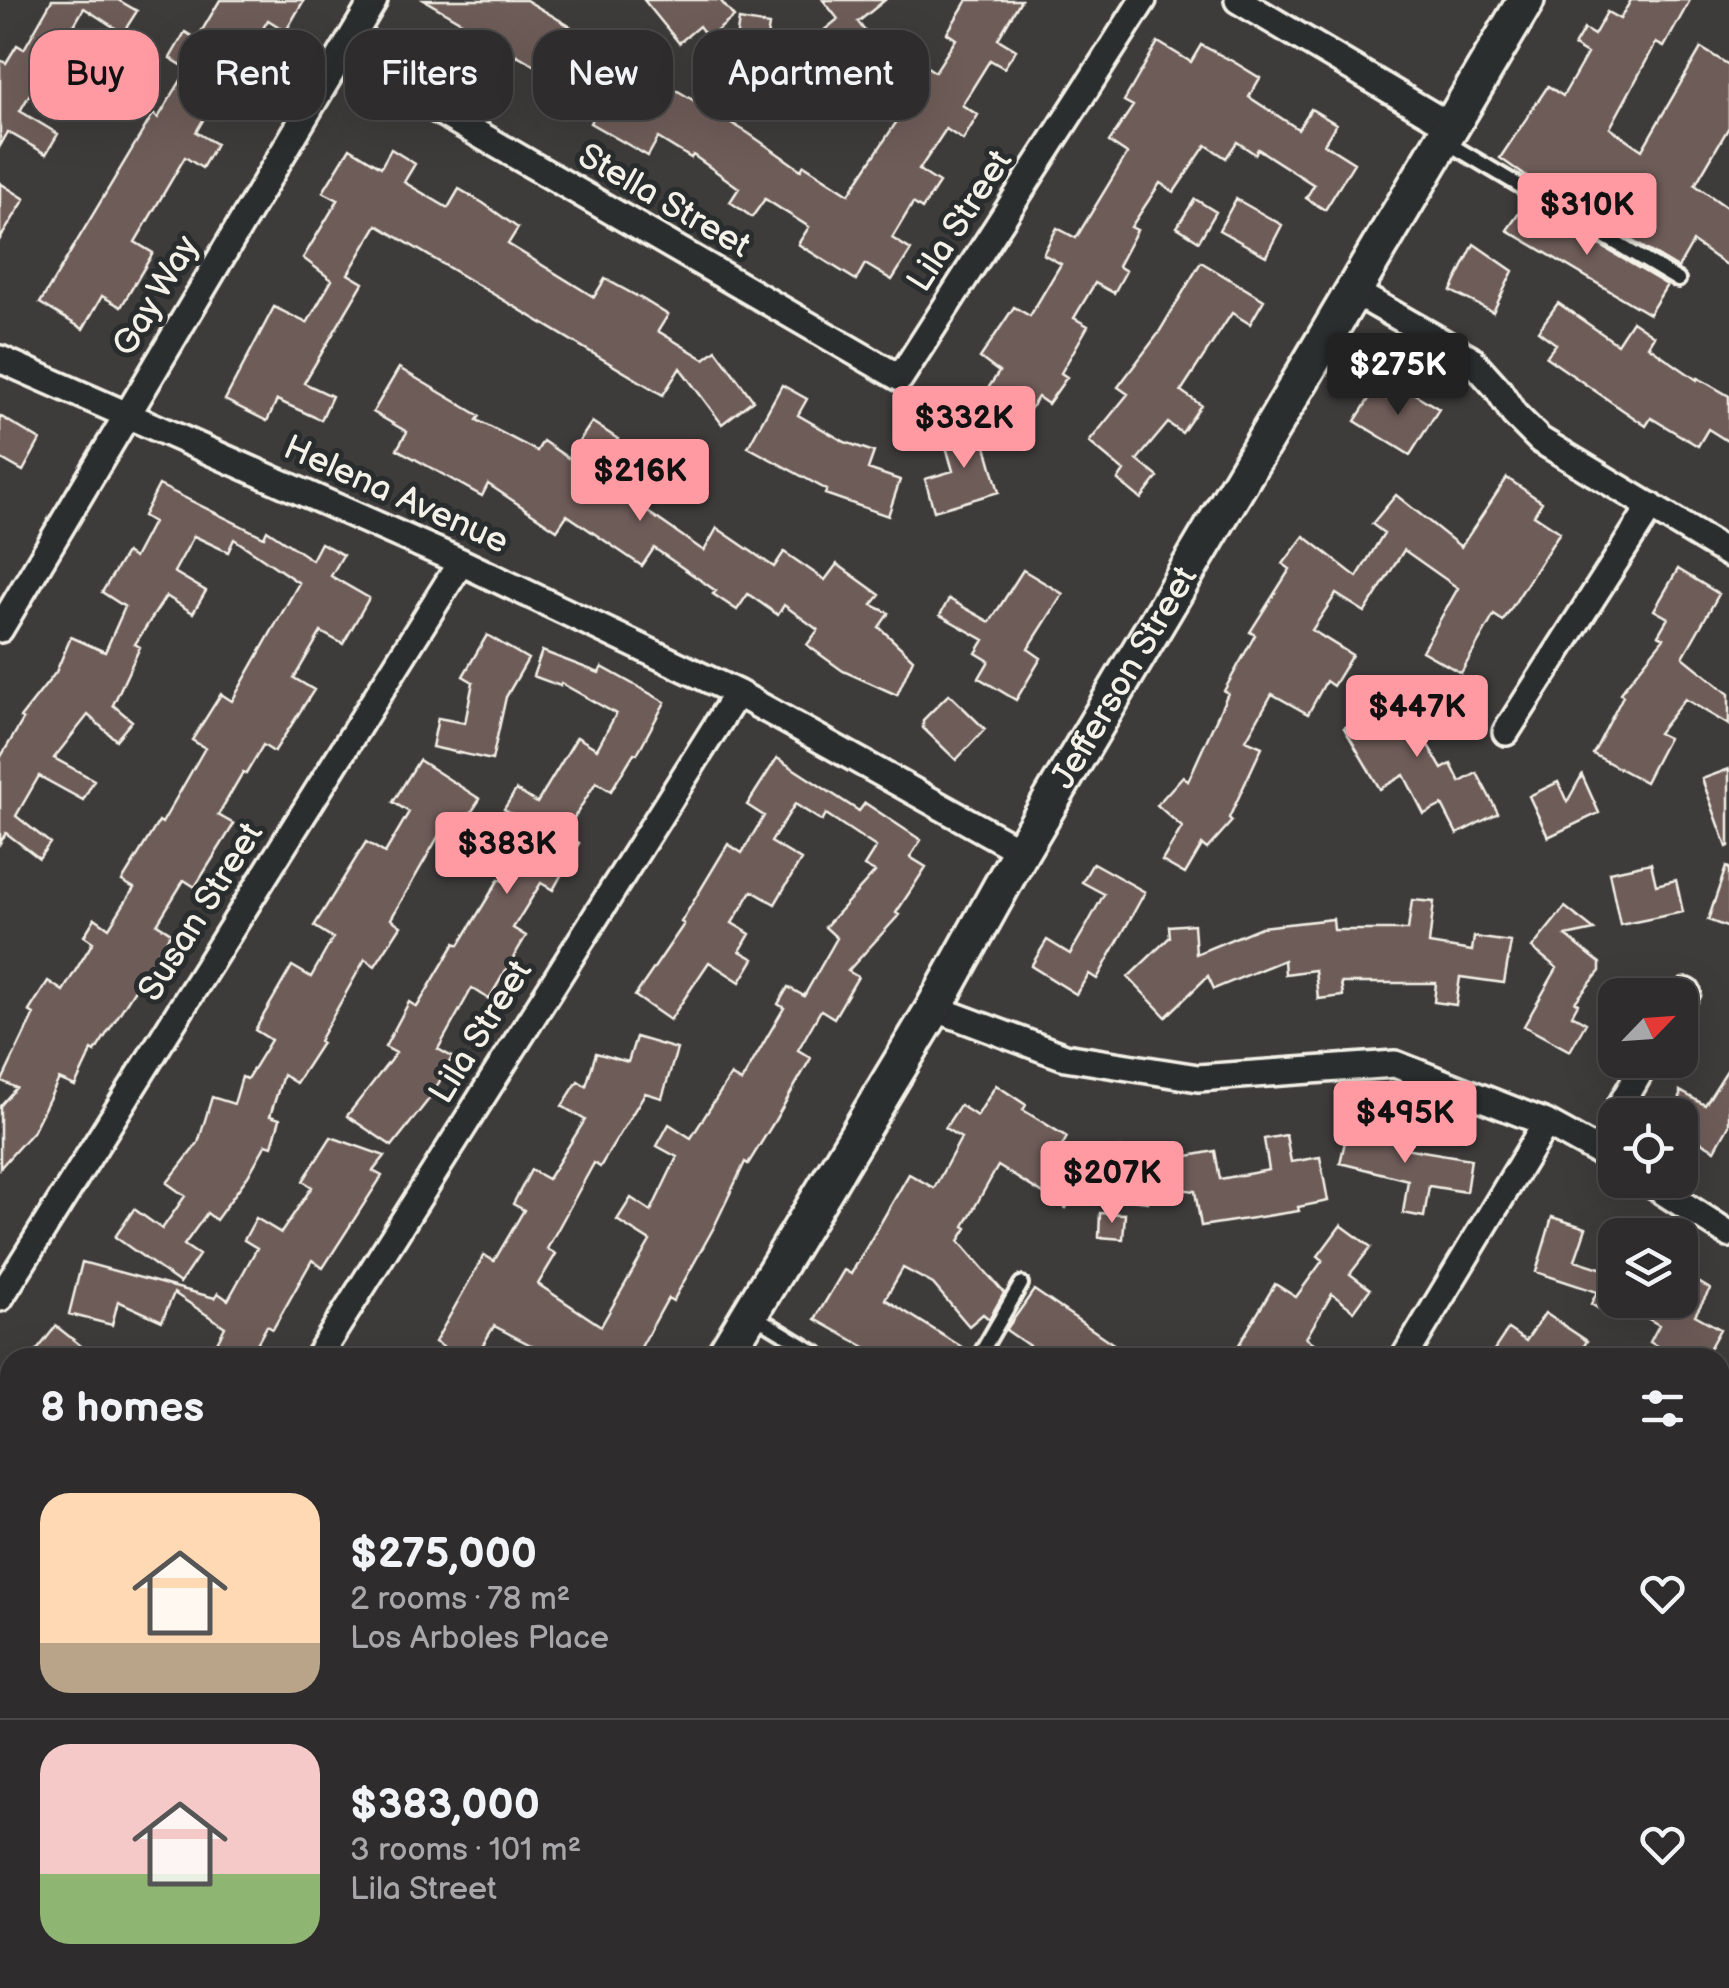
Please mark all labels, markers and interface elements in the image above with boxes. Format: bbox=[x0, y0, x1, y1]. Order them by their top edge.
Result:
chip: Buy bbox=[30, 30, 159, 120]
chip: Rent bbox=[179, 30, 325, 120]
chip: Filters bbox=[345, 30, 513, 120]
chip: New bbox=[533, 30, 673, 120]
chip: Apartment bbox=[693, 30, 929, 120]
street label: Stella Street bbox=[570, 134, 758, 268]
street label: Lila Street bbox=[898, 142, 1022, 300]
pin: $310K bbox=[1517, 173, 1657, 258]
text: $310K bbox=[1540, 186, 1634, 225]
street label: Gay Way bbox=[103, 228, 209, 364]
pin: $275K bbox=[1328, 333, 1468, 418]
text: $275K bbox=[1349, 346, 1447, 385]
pin: $332K bbox=[894, 386, 1034, 471]
text: $332K bbox=[914, 399, 1014, 438]
street label: Helena Avenue bbox=[277, 426, 515, 564]
pin: $216K bbox=[570, 439, 710, 524]
text: $216K bbox=[593, 452, 687, 491]
street label: Jefferson Street bbox=[1041, 558, 1207, 796]
pin: $447K bbox=[1347, 675, 1487, 760]
text: $447K bbox=[1368, 688, 1466, 727]
pin: $383K bbox=[437, 812, 577, 897]
street label: Susan Street bbox=[129, 815, 273, 1009]
text: $383K bbox=[457, 825, 557, 864]
street label: Lila Street bbox=[420, 952, 542, 1111]
north arrow bbox=[1598, 978, 1698, 1078]
map controls bbox=[1598, 978, 1698, 1318]
pin: $495K bbox=[1335, 1081, 1475, 1166]
text: $495K bbox=[1356, 1094, 1454, 1133]
button: locate bbox=[1598, 1098, 1698, 1198]
pin: $207K bbox=[1042, 1141, 1182, 1226]
text: $207K bbox=[1062, 1154, 1162, 1193]
button: layers bbox=[1598, 1218, 1698, 1318]
icon: filters bbox=[1635, 1381, 1690, 1436]
text: 8 homes bbox=[40, 1383, 204, 1434]
text: $275,000 bbox=[350, 1529, 537, 1580]
icon: home bbox=[120, 1533, 240, 1653]
icon: heart bbox=[1635, 1566, 1690, 1621]
text: 2 rooms · 78 m² bbox=[350, 1580, 570, 1619]
text: Los Arboles Place bbox=[350, 1619, 609, 1658]
text: $383,000 bbox=[350, 1780, 540, 1831]
icon: home bbox=[120, 1784, 240, 1904]
icon: heart bbox=[1635, 1817, 1690, 1872]
text: 3 rooms · 101 m² bbox=[350, 1831, 581, 1870]
text: Lila Street bbox=[350, 1870, 497, 1909]

